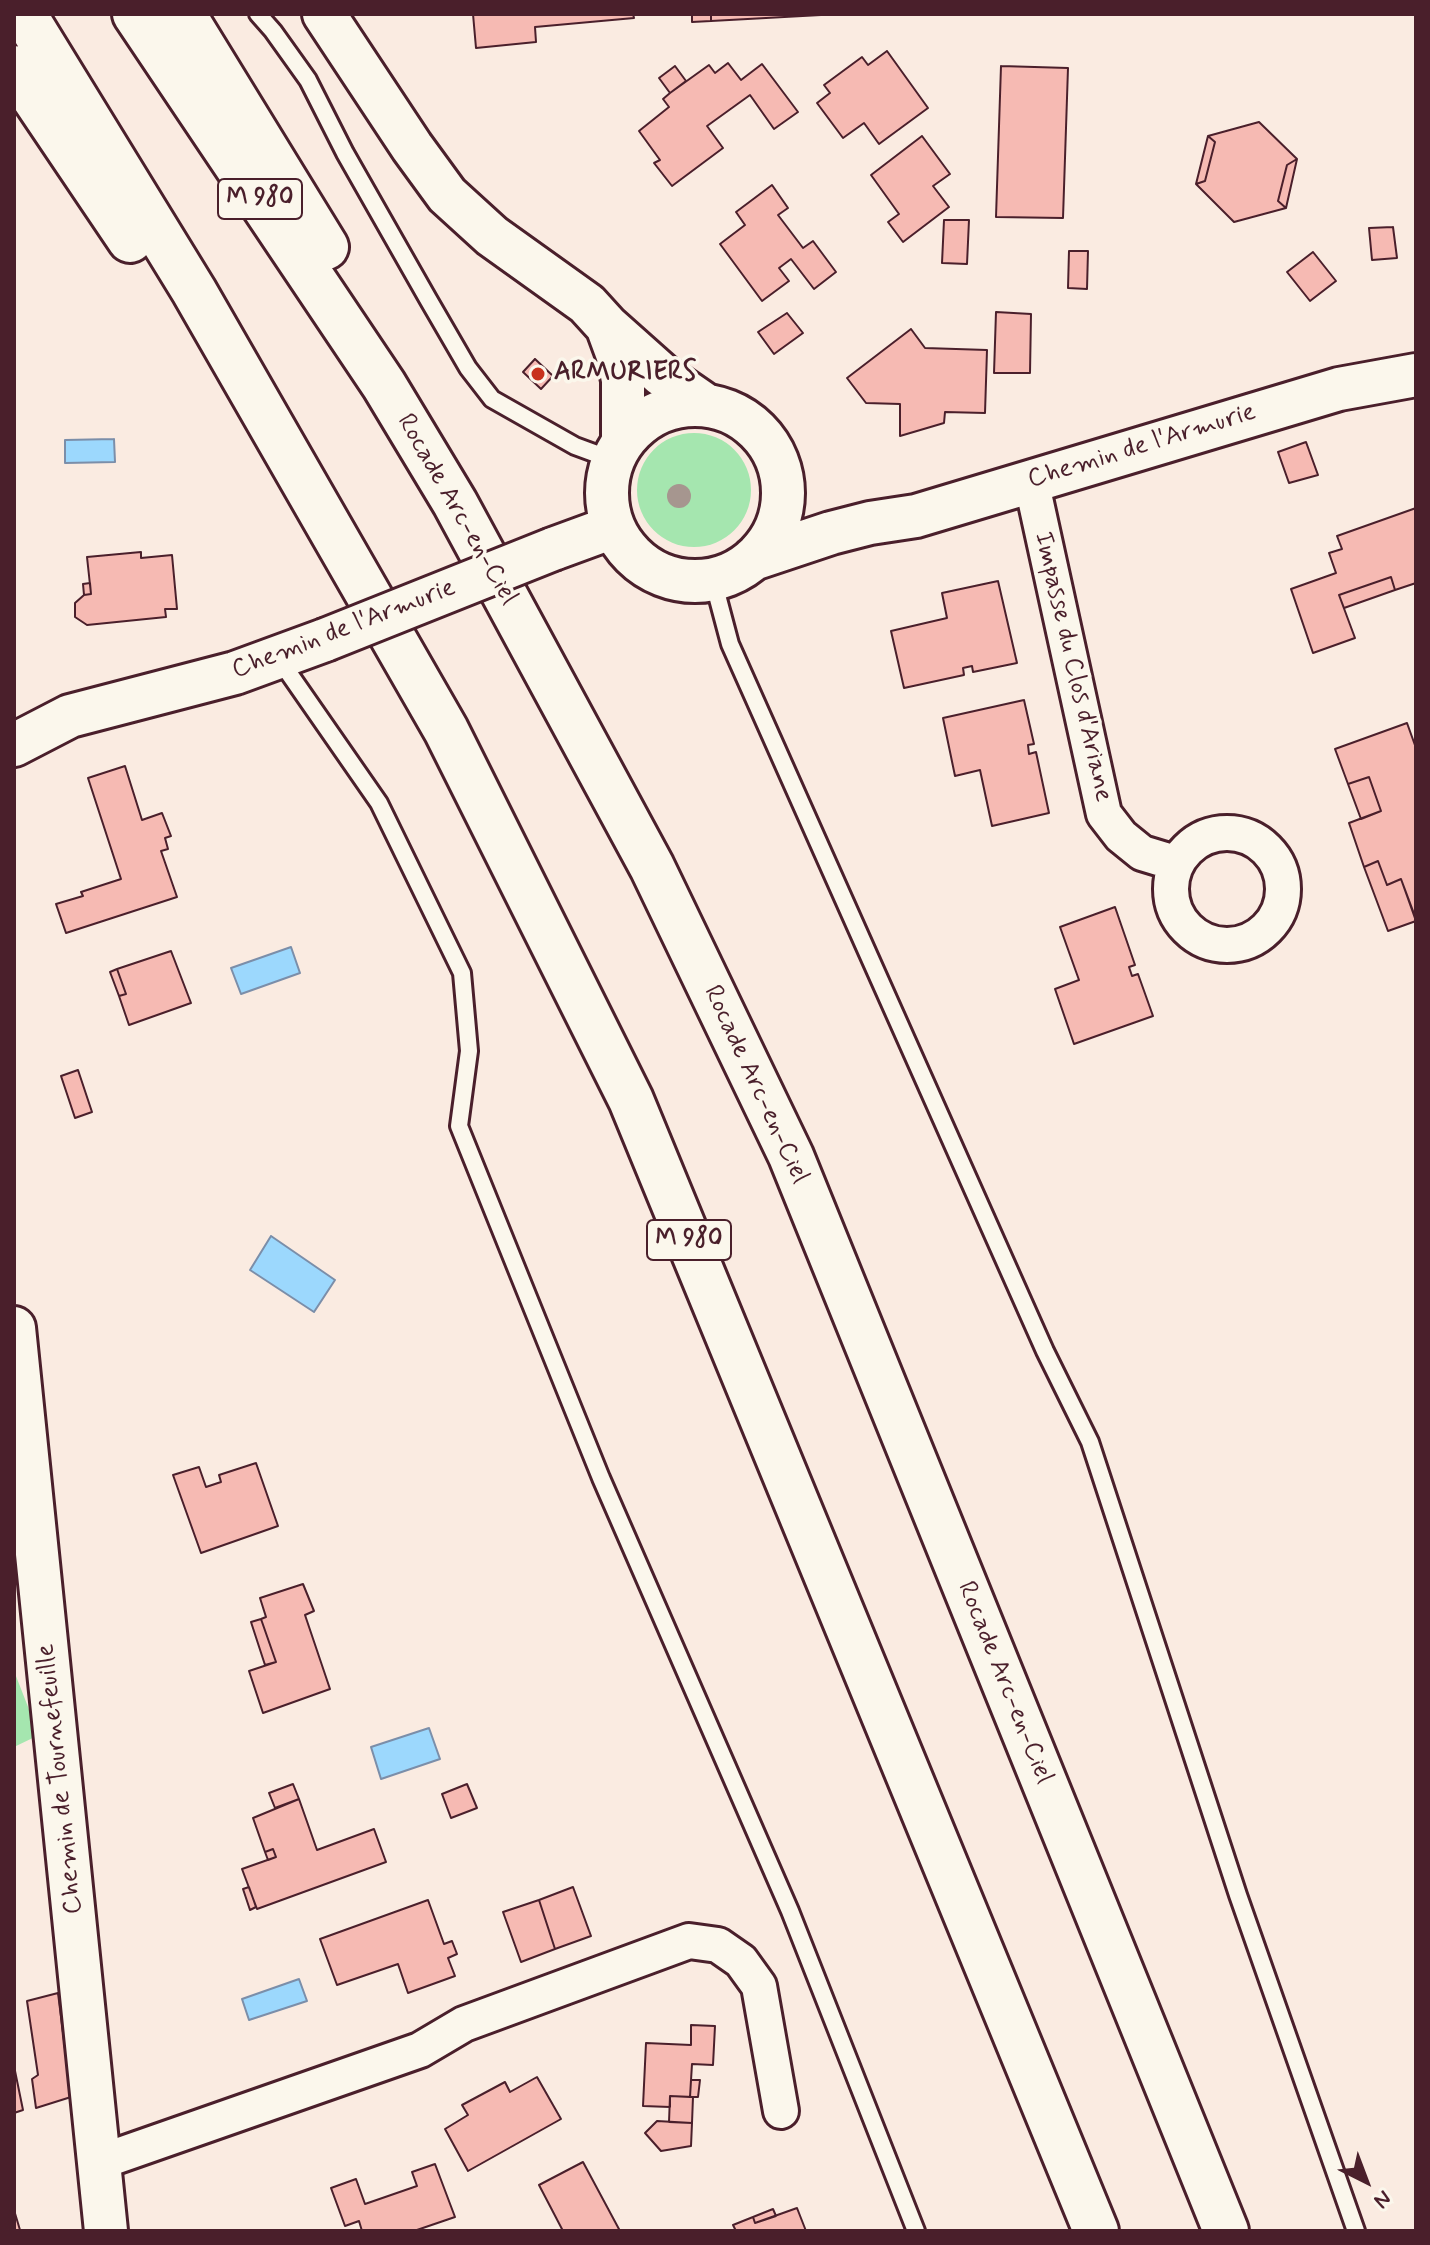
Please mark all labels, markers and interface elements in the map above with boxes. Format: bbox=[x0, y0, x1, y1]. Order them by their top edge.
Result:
road number: M 980 bbox=[218, 179, 302, 219]
place label: ARMURIERS bbox=[554, 358, 696, 390]
marker: ARMURIERS bbox=[529, 365, 547, 383]
street label: Chemin de l'Armurie bbox=[1024, 397, 1260, 497]
street label: Rocade Arc-en-Ciel bbox=[389, 409, 523, 611]
street label: Impasse du Clos d'Ariane bbox=[1026, 529, 1118, 805]
street label: Chemin de l'Armurie bbox=[228, 573, 460, 687]
street label: Rocade Arc-en-Ciel bbox=[695, 981, 815, 1189]
road number: M 980 bbox=[647, 1220, 731, 1260]
street label: Rocade Arc-en-Ciel bbox=[949, 1577, 1059, 1789]
street label: Chemin de Tournefeuille bbox=[31, 1642, 91, 1916]
north arrow bbox=[1326, 2141, 1406, 2221]
text: N bbox=[1367, 2184, 1397, 2214]

